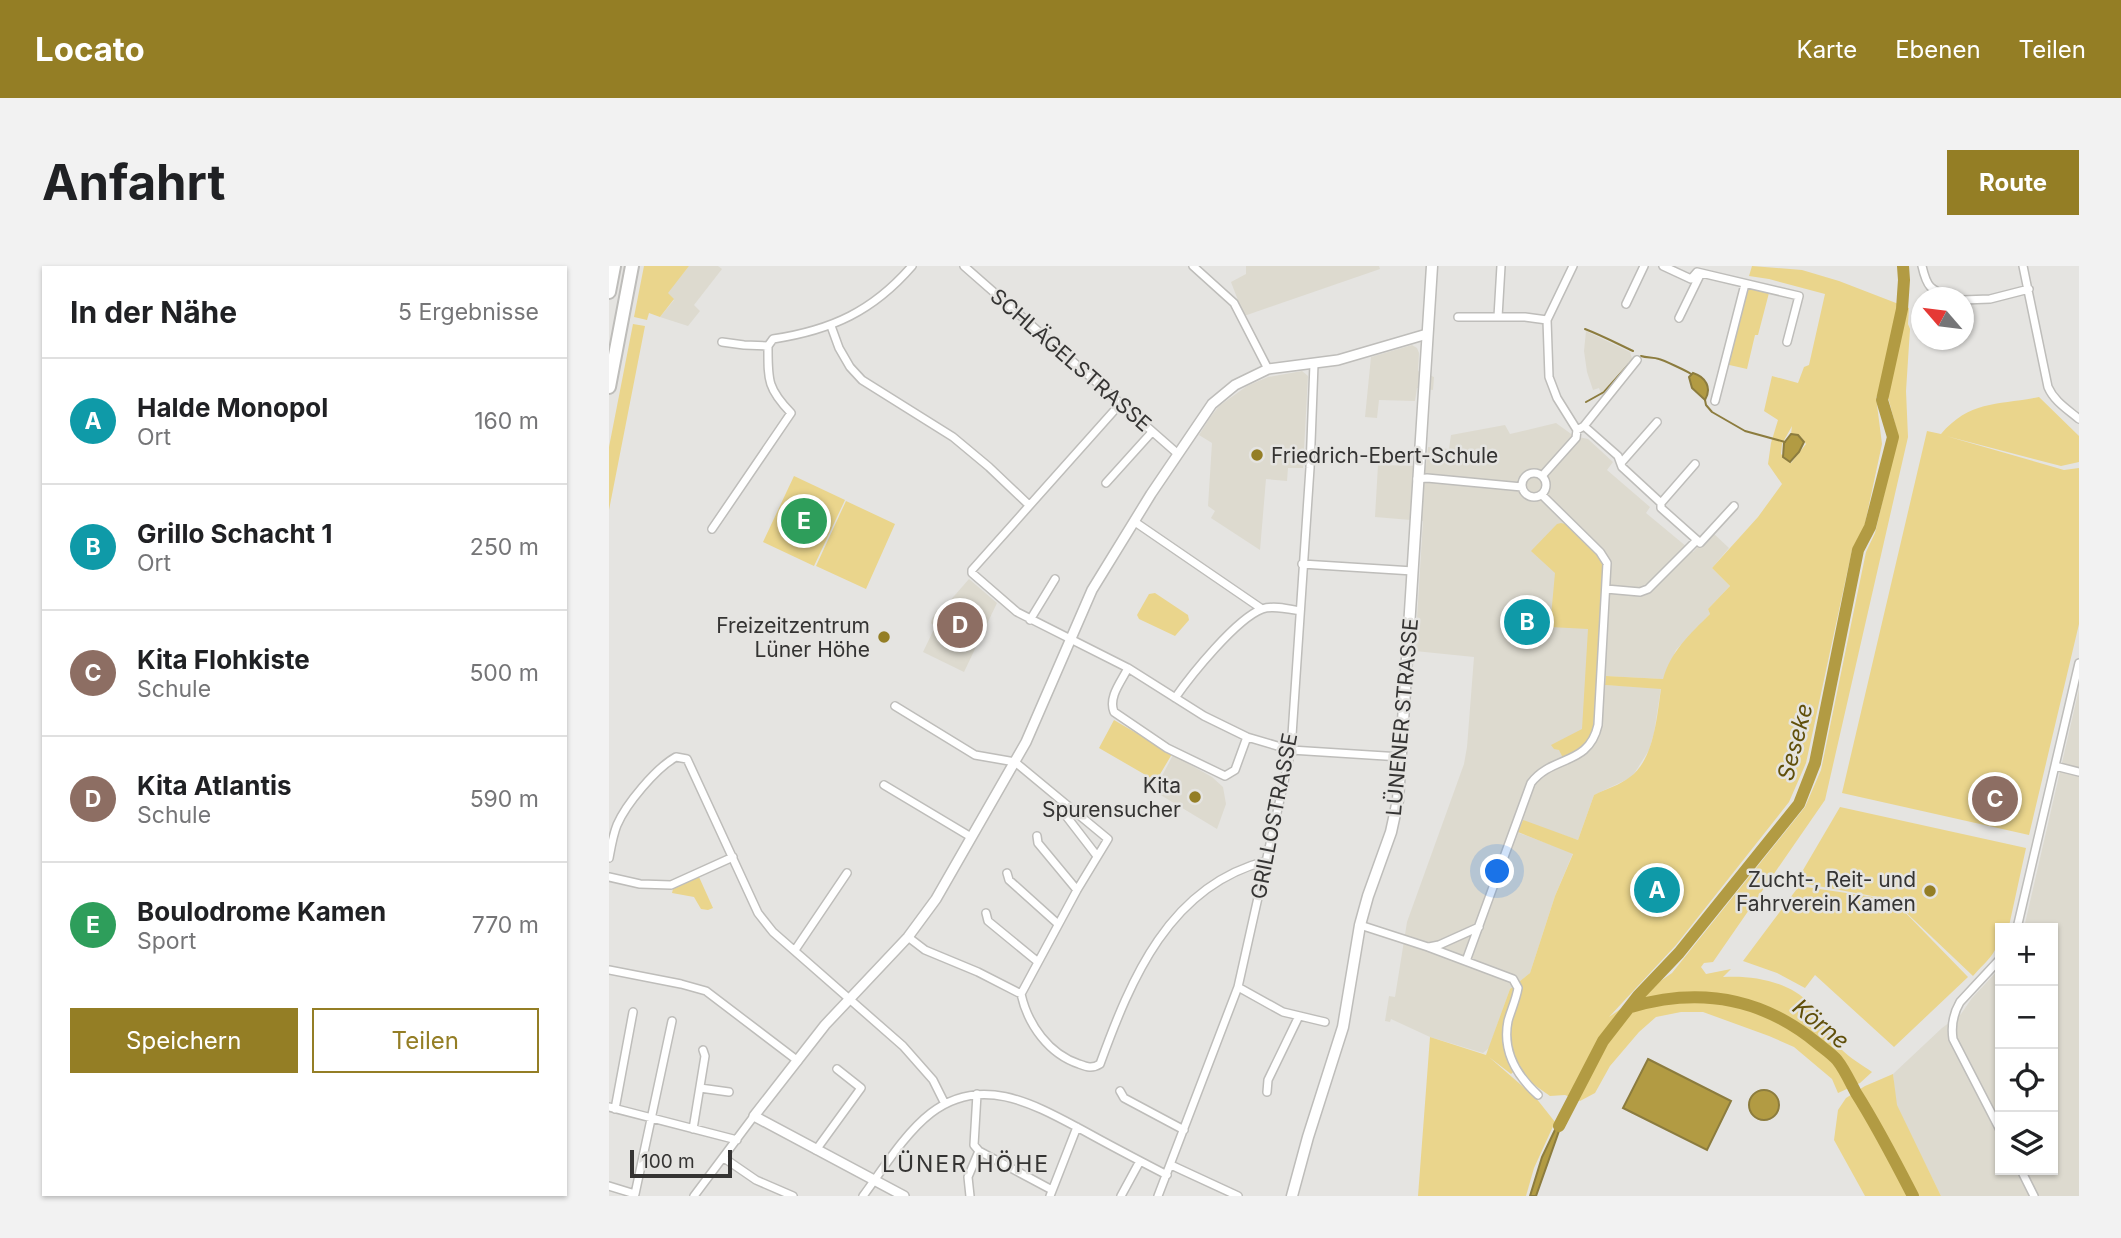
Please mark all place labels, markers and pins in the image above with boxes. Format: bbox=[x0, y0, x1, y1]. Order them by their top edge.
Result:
place label: Friedrich-Ebert-Schule bbox=[1271, 443, 1498, 468]
marker: Friedrich-Ebert-Schule bbox=[1249, 447, 1265, 463]
pin: E bbox=[781, 495, 827, 547]
pin: B bbox=[1504, 596, 1550, 648]
pin: D bbox=[937, 599, 983, 651]
place label: Freizeitzentrum Lüner Höhe bbox=[716, 613, 870, 662]
marker: Freizeitzentrum Lüner Höhe bbox=[876, 629, 892, 645]
place label: Kita Spurensucher bbox=[1042, 773, 1181, 822]
pin: C bbox=[1972, 773, 2018, 825]
marker: Kita Spurensucher bbox=[1187, 789, 1203, 805]
pin: A bbox=[1634, 864, 1680, 916]
place label: Zucht-, Reit- und Fahrverein Kamen bbox=[1736, 867, 1916, 916]
marker: Zucht-, Reit- und Fahrverein Kamen bbox=[1922, 883, 1938, 899]

